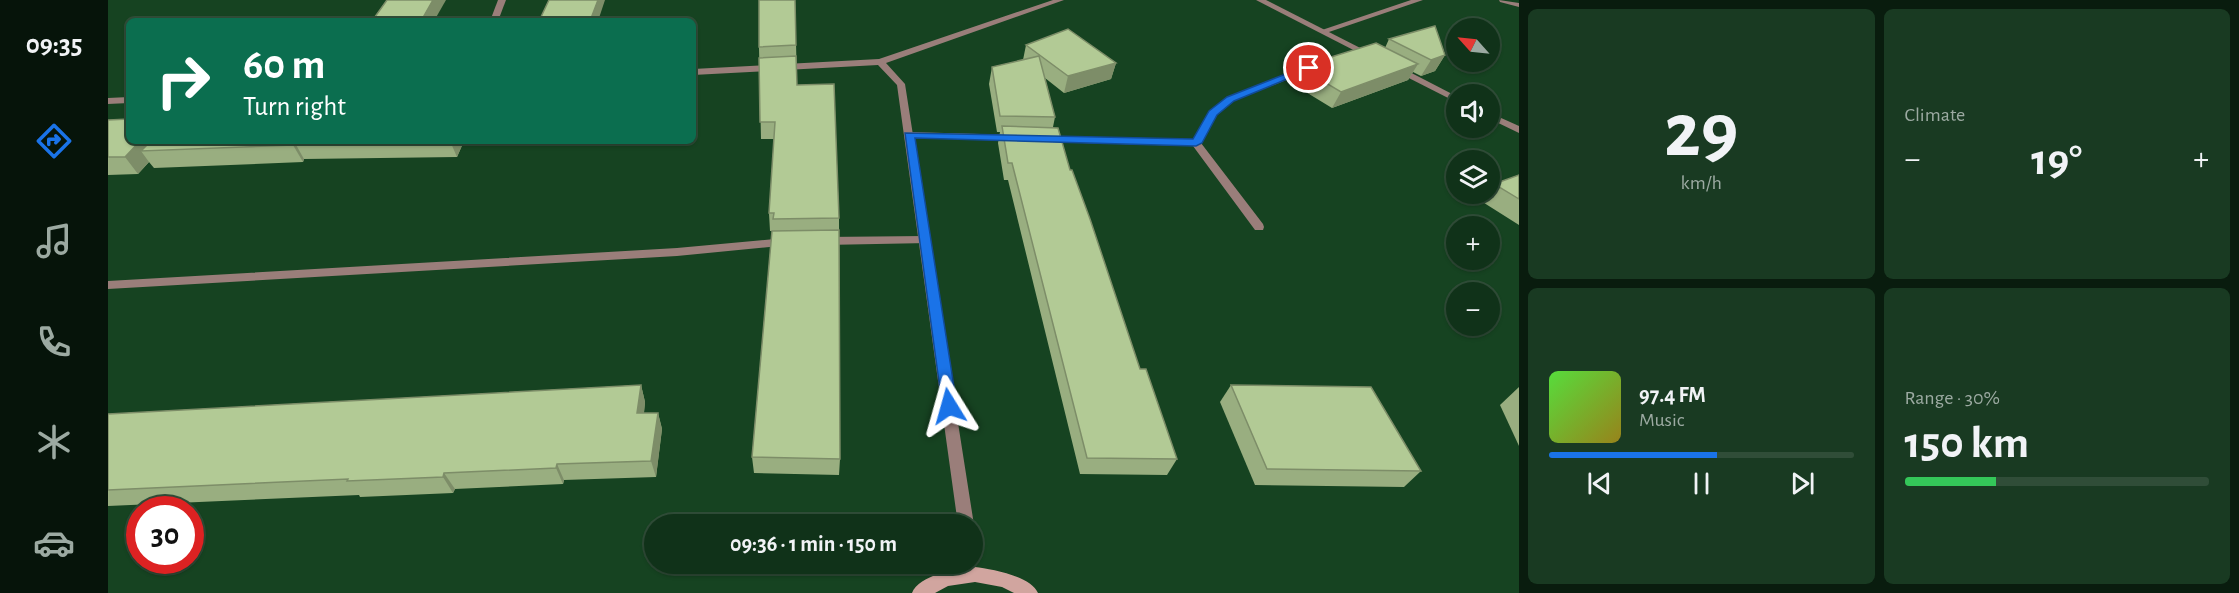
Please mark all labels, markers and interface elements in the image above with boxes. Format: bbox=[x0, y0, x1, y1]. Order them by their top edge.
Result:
north arrow bbox=[1446, 18, 1500, 72]
map controls bbox=[1446, 18, 1500, 336]
text: 09:35 bbox=[26, 31, 82, 58]
icon: right bbox=[144, 42, 222, 120]
pin bbox=[1283, 42, 1334, 93]
text: 60 m bbox=[243, 44, 325, 86]
icon: arrive bbox=[1292, 51, 1325, 84]
button: sound bbox=[1446, 84, 1500, 138]
text: Turn right bbox=[243, 93, 346, 120]
text: 29 bbox=[1664, 93, 1738, 171]
text: Climate bbox=[1905, 105, 1965, 125]
icon: directions bbox=[33, 120, 75, 162]
text: 19° bbox=[2031, 138, 2082, 183]
text: − bbox=[1905, 143, 1920, 176]
text: + bbox=[2193, 143, 2209, 176]
button: layers bbox=[1446, 150, 1500, 204]
text: km/h bbox=[1681, 173, 1722, 193]
button: + bbox=[1446, 216, 1500, 270]
icon: music bbox=[33, 220, 75, 262]
button: − bbox=[1446, 282, 1500, 336]
icon: phone bbox=[33, 321, 75, 363]
position arrow bbox=[917, 374, 981, 438]
text: 97.4 FM bbox=[1639, 384, 1706, 406]
text: Range · 30% bbox=[1905, 388, 2000, 408]
text: Music bbox=[1639, 410, 1685, 430]
icon: climate bbox=[33, 421, 75, 463]
text: 150 km bbox=[1905, 421, 2029, 466]
icon: previous bbox=[1583, 467, 1616, 500]
icon: pause bbox=[1685, 467, 1718, 500]
icon: next bbox=[1786, 467, 1819, 500]
speed limit sign: 30 bbox=[126, 496, 204, 574]
icon: car bbox=[33, 522, 75, 564]
text: 09:36 · 1 min · 150 m bbox=[730, 533, 897, 555]

